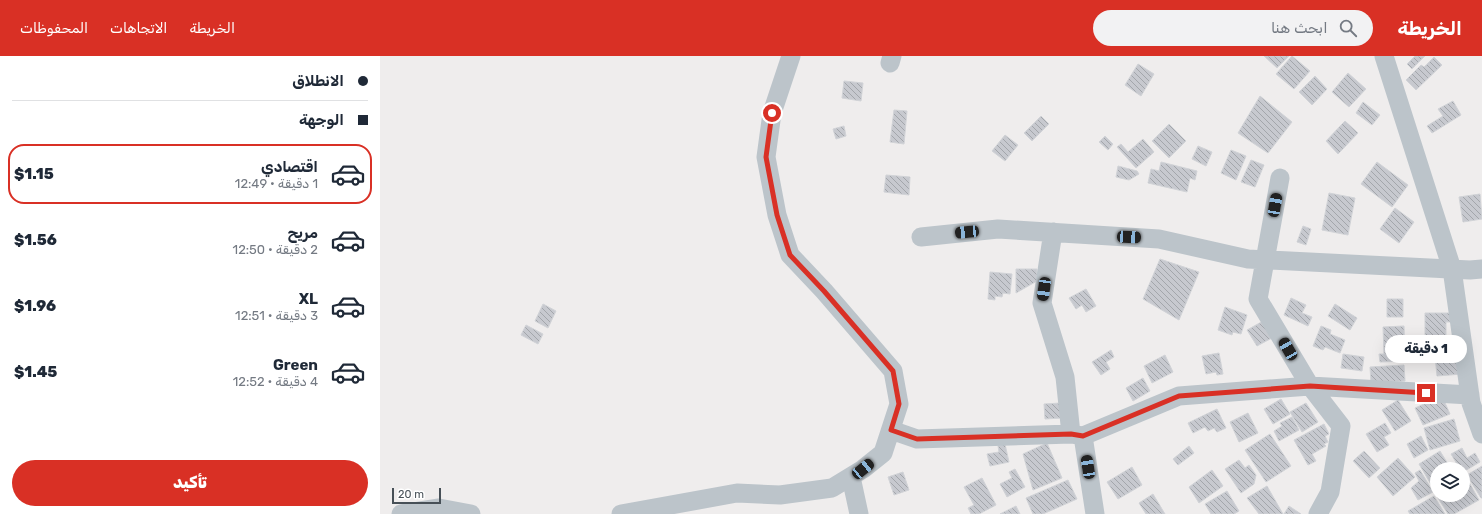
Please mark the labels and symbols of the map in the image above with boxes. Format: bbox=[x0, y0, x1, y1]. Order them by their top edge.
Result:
route start bbox=[763, 104, 781, 122]
car bbox=[1267, 192, 1283, 218]
car bbox=[955, 225, 979, 239]
car bbox=[1117, 230, 1141, 244]
car bbox=[1036, 276, 1052, 302]
callout: 1 دقيقة bbox=[1385, 335, 1467, 363]
car bbox=[1277, 336, 1299, 362]
route end bbox=[1417, 384, 1435, 402]
car bbox=[1080, 454, 1096, 480]
car bbox=[850, 457, 876, 481]
scale bar bbox=[392, 486, 441, 505]

